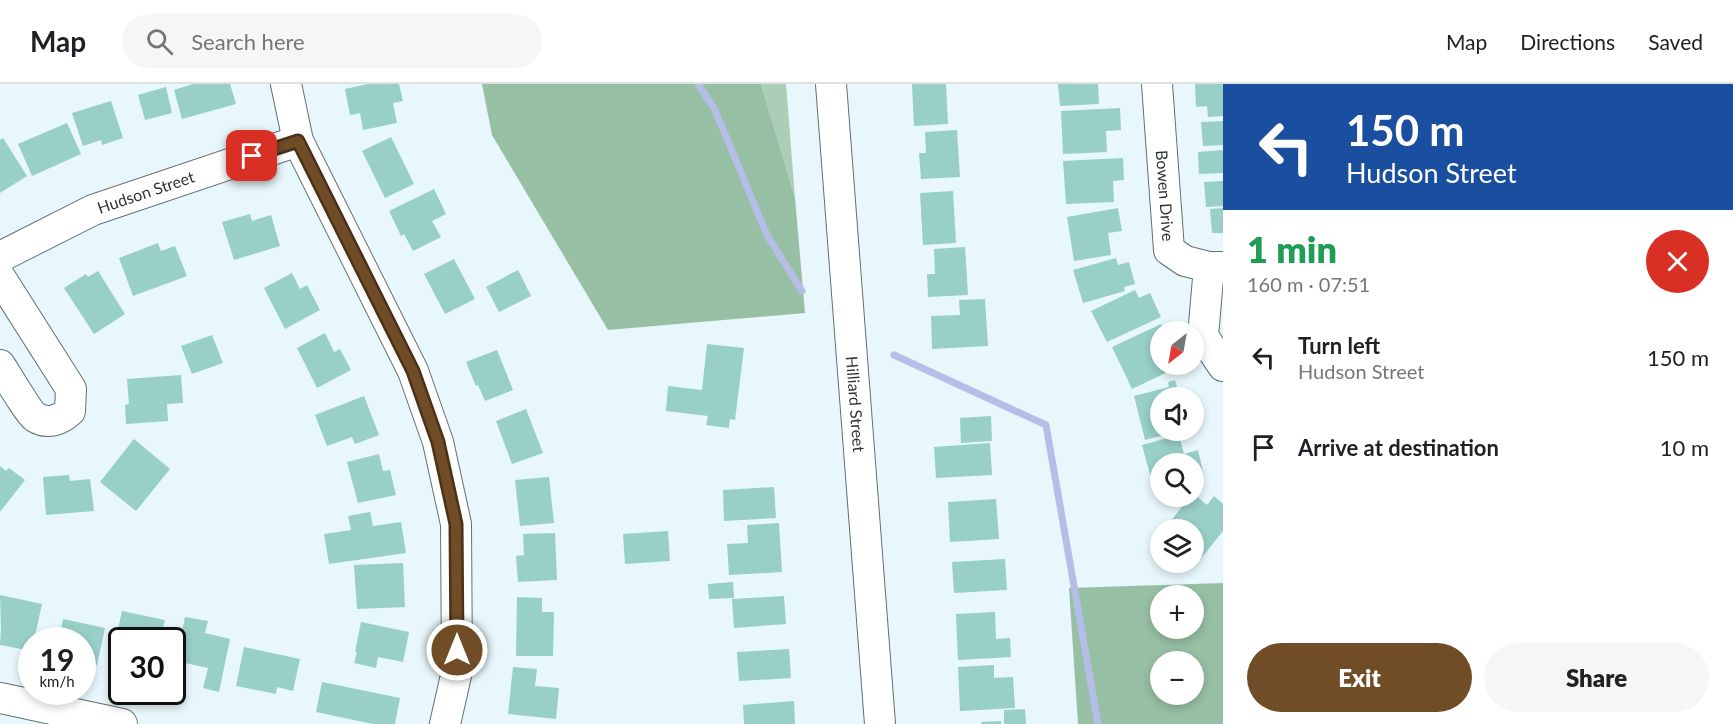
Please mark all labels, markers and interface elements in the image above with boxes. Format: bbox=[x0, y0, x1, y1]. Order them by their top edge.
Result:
search box bbox=[122, 14, 542, 68]
text: Map bbox=[30, 24, 86, 58]
icon: search bbox=[143, 25, 176, 58]
text: Search here bbox=[191, 28, 305, 55]
text: Map bbox=[1446, 29, 1487, 54]
text: Directions bbox=[1520, 29, 1615, 54]
text: Saved bbox=[1648, 29, 1703, 54]
text: 150 m bbox=[1346, 105, 1464, 155]
icon: left bbox=[1247, 108, 1325, 186]
pin bbox=[226, 130, 277, 181]
icon: arrive bbox=[235, 139, 268, 172]
street label: Bowen Drive bbox=[1153, 149, 1178, 242]
text: Hudson Street bbox=[1346, 156, 1517, 189]
street label: Hudson Street bbox=[95, 166, 197, 217]
text: 1 min bbox=[1247, 227, 1337, 271]
button: close bbox=[1646, 230, 1709, 293]
text: 160 m · 07:51 bbox=[1247, 272, 1370, 296]
north arrow bbox=[1150, 321, 1204, 375]
map controls bbox=[1150, 321, 1204, 705]
text: Turn left bbox=[1298, 332, 1380, 359]
icon: left bbox=[1247, 341, 1280, 374]
text: 150 m bbox=[1647, 344, 1709, 371]
street label: Hilliard Street bbox=[843, 355, 869, 453]
text: Hudson Street bbox=[1298, 359, 1424, 383]
button: sound bbox=[1150, 387, 1204, 441]
icon: arrive bbox=[1247, 431, 1280, 464]
text: Arrive at destination bbox=[1298, 434, 1499, 461]
text: 10 m bbox=[1660, 434, 1709, 461]
button: search bbox=[1150, 453, 1204, 507]
button: layers bbox=[1150, 519, 1204, 573]
button: + bbox=[1150, 585, 1204, 639]
position arrow bbox=[425, 618, 489, 682]
speed limit sign: 30 bbox=[108, 627, 186, 705]
text: 19 bbox=[40, 641, 74, 677]
button: Exit bbox=[1247, 643, 1472, 712]
button: Share bbox=[1484, 643, 1709, 712]
button: − bbox=[1150, 651, 1204, 705]
text: km/h bbox=[39, 672, 75, 690]

